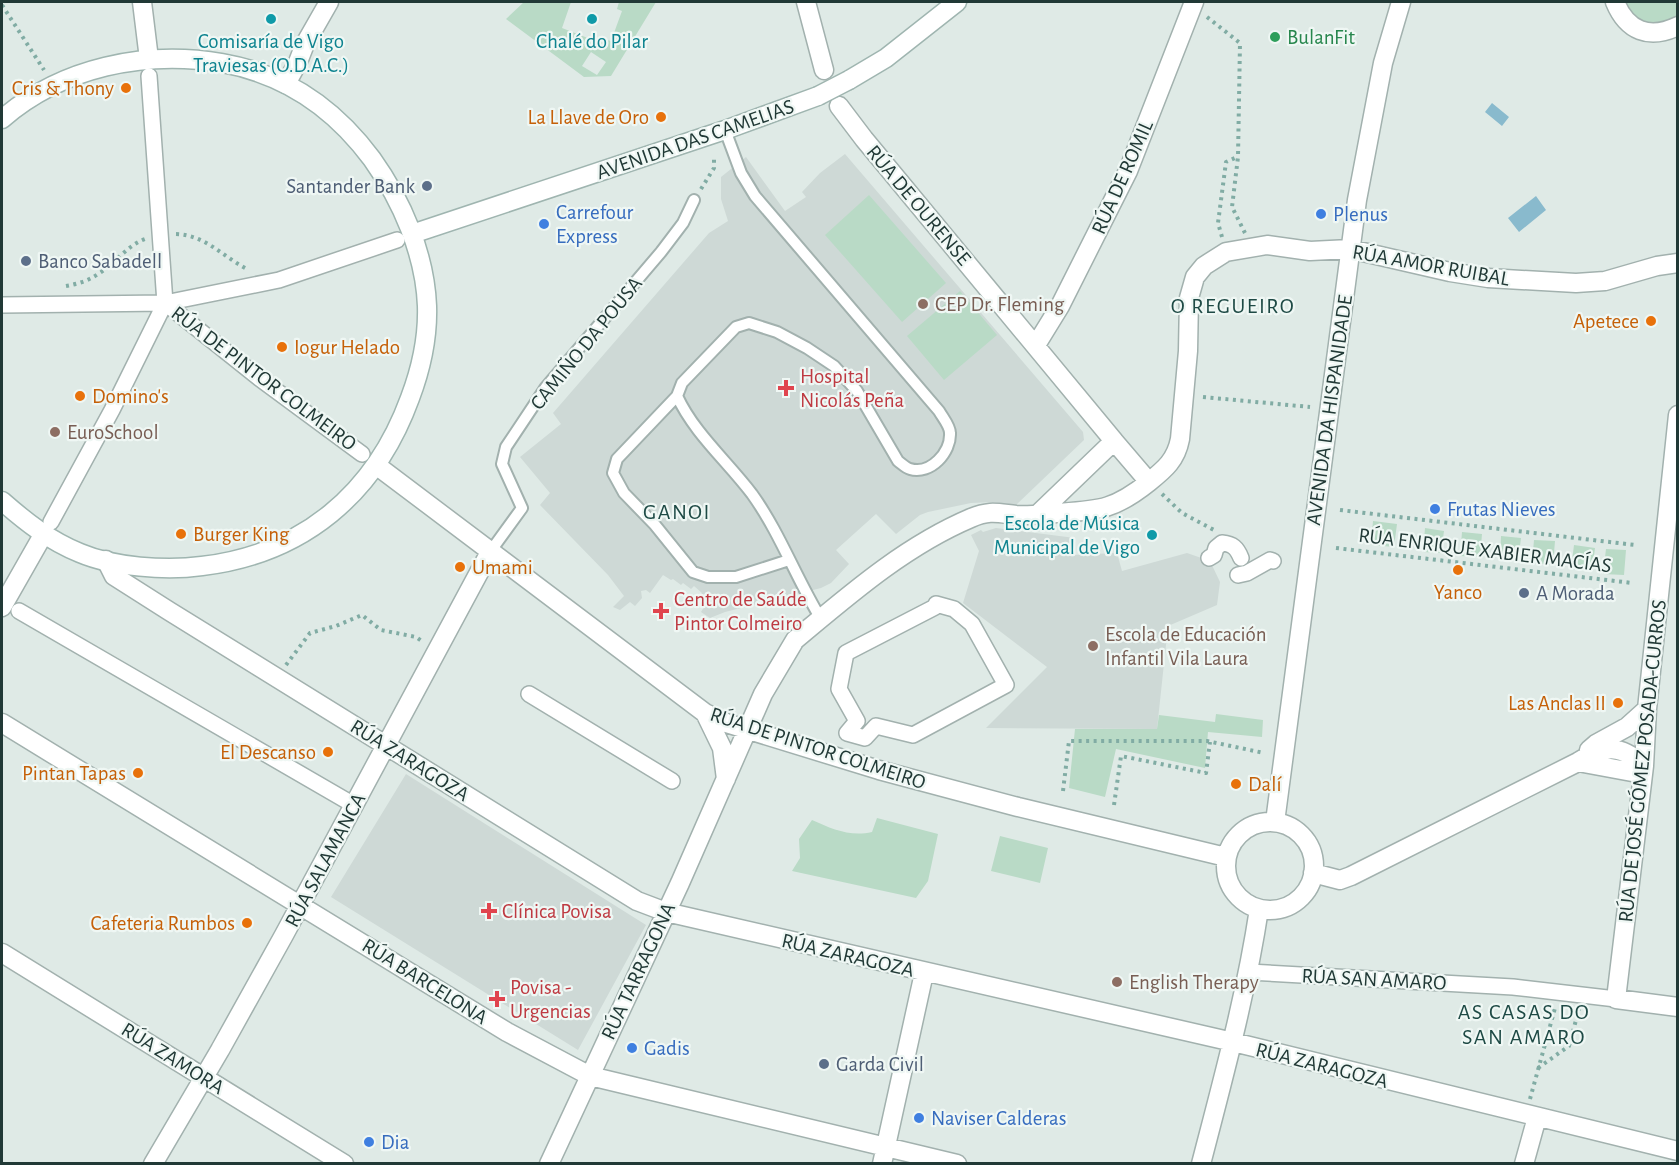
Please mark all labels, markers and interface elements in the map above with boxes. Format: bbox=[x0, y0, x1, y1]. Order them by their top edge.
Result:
marker: Comisaría de Vigo Traviesas (O.D.A.C.) bbox=[264, 12, 278, 26]
marker: Chalé do Pilar bbox=[585, 12, 599, 26]
place label: BulanFit bbox=[1287, 27, 1355, 48]
marker: BulanFit bbox=[1268, 30, 1282, 44]
place label: Comisaría de Vigo Traviesas (O.D.A.C.) bbox=[193, 31, 349, 76]
place label: Chalé do Pilar bbox=[536, 31, 648, 52]
place label: Cris & Thony bbox=[12, 78, 114, 99]
marker: Cris & Thony bbox=[119, 81, 133, 95]
street label: AVENIDA DAS CAMELIAS bbox=[594, 96, 797, 183]
place label: La Llave de Oro bbox=[528, 107, 649, 128]
marker: La Llave de Oro bbox=[654, 110, 668, 124]
street label: RÚA DE ROMIL bbox=[1086, 116, 1157, 237]
street label: RÚA DE OURENSE bbox=[863, 140, 976, 269]
place label: Santander Bank bbox=[286, 176, 415, 197]
marker: Santander Bank bbox=[420, 179, 434, 193]
place label: Carrefour Express bbox=[556, 202, 633, 247]
place label: Plenus bbox=[1333, 204, 1388, 225]
marker: Plenus bbox=[1314, 207, 1328, 221]
marker: Carrefour Express bbox=[537, 217, 551, 231]
street label: RÚA AMOR RUIBAL bbox=[1351, 239, 1512, 290]
place label: Banco Sabadell bbox=[38, 251, 162, 272]
marker: Banco Sabadell bbox=[19, 254, 33, 268]
street label: CAMIÑO DA POUSA bbox=[525, 272, 646, 414]
place label: CEP Dr. Fleming bbox=[935, 294, 1065, 315]
street label: AVENIDA DA HISPANIDADE bbox=[1303, 294, 1356, 527]
district label: O REGUEIRO bbox=[1171, 295, 1295, 317]
marker: CEP Dr. Fleming bbox=[916, 297, 930, 311]
street label: RÚA DE PINTOR COLMEIRO bbox=[167, 301, 361, 455]
place label: Apetece bbox=[1573, 311, 1639, 332]
marker: Apetece bbox=[1644, 314, 1658, 328]
place label: Iogur Helado bbox=[294, 337, 400, 358]
marker: Iogur Helado bbox=[275, 340, 289, 354]
place label: Hospital Nicolás Peña bbox=[800, 366, 904, 411]
marker: Hospital Nicolás Peña bbox=[777, 379, 795, 397]
place label: Domino's bbox=[92, 386, 169, 407]
marker: Domino's bbox=[73, 389, 87, 403]
place label: EuroSchool bbox=[67, 422, 159, 443]
marker: EuroSchool bbox=[48, 425, 62, 439]
place label: Frutas Nieves bbox=[1447, 499, 1556, 520]
district label: GANOI bbox=[643, 501, 711, 523]
marker: Frutas Nieves bbox=[1428, 502, 1442, 516]
place label: Escola de Música Municipal de Vigo bbox=[994, 513, 1140, 558]
street label: RÚA ENRIQUE XABIER MACÍAS bbox=[1357, 523, 1613, 576]
place label: Burger King bbox=[193, 524, 290, 545]
marker: Burger King bbox=[174, 527, 188, 541]
marker: Escola de Música Municipal de Vigo bbox=[1145, 528, 1159, 542]
place label: Umami bbox=[472, 557, 533, 578]
marker: Umami bbox=[453, 560, 467, 574]
marker: Yanco bbox=[1451, 563, 1465, 577]
place label: Yanco bbox=[1434, 582, 1482, 603]
place label: A Morada bbox=[1536, 583, 1615, 604]
marker: A Morada bbox=[1517, 586, 1531, 600]
place label: Centro de Saúde Pintor Colmeiro bbox=[674, 589, 807, 634]
street label: RÚA DE JOSÉ GÓMEZ POSADA-CURROS bbox=[1613, 598, 1670, 924]
marker: Centro de Saúde Pintor Colmeiro bbox=[652, 602, 670, 620]
place label: Escola de Educación Infantil Vila Laura bbox=[1105, 624, 1266, 669]
marker: Escola de Educación Infantil Vila Laura bbox=[1086, 639, 1100, 653]
place label: Las Anclas II bbox=[1508, 693, 1606, 714]
marker: Las Anclas II bbox=[1611, 696, 1625, 710]
street label: RÚA DE PINTOR COLMEIRO bbox=[707, 702, 929, 793]
street label: RÚA ZARAGOZA bbox=[347, 714, 474, 805]
place label: El Descanso bbox=[220, 742, 316, 763]
marker: El Descanso bbox=[321, 745, 335, 759]
place label: Pintan Tapas bbox=[22, 763, 126, 784]
marker: Pintan Tapas bbox=[131, 766, 145, 780]
place label: Dalí bbox=[1248, 774, 1282, 795]
marker: Dalí bbox=[1229, 777, 1243, 791]
street label: RÚA SALAMANCA bbox=[280, 789, 370, 931]
street label: RÚA TARRAGONA bbox=[596, 899, 679, 1043]
place label: Clínica Povisa bbox=[502, 901, 612, 922]
marker: Clínica Povisa bbox=[480, 902, 498, 920]
place label: Cafeteria Rumbos bbox=[90, 913, 235, 934]
marker: Cafeteria Rumbos bbox=[240, 916, 254, 930]
street label: RÚA ZARAGOZA bbox=[780, 928, 917, 981]
street label: RÚA BARCELONA bbox=[358, 933, 492, 1028]
street label: RÚA SAN AMARO bbox=[1301, 963, 1447, 994]
place label: English Therapy bbox=[1129, 972, 1259, 993]
marker: English Therapy bbox=[1110, 975, 1124, 989]
place label: Povisa - Urgencias bbox=[510, 977, 591, 1022]
marker: Povisa - Urgencias bbox=[488, 990, 506, 1008]
district label: AS CASAS DO SAN AMARO bbox=[1458, 1001, 1590, 1048]
street label: RÚA ZAMORA bbox=[118, 1017, 229, 1098]
street label: RÚA ZARAGOZA bbox=[1254, 1037, 1391, 1092]
place label: Gadis bbox=[644, 1038, 690, 1059]
marker: Gadis bbox=[625, 1041, 639, 1055]
place label: Garda Civil bbox=[836, 1054, 924, 1075]
marker: Garda Civil bbox=[817, 1057, 831, 1071]
place label: Naviser Calderas bbox=[931, 1108, 1066, 1129]
marker: Naviser Calderas bbox=[912, 1111, 926, 1125]
place label: Dia bbox=[381, 1132, 410, 1153]
marker: Dia bbox=[362, 1135, 376, 1149]

